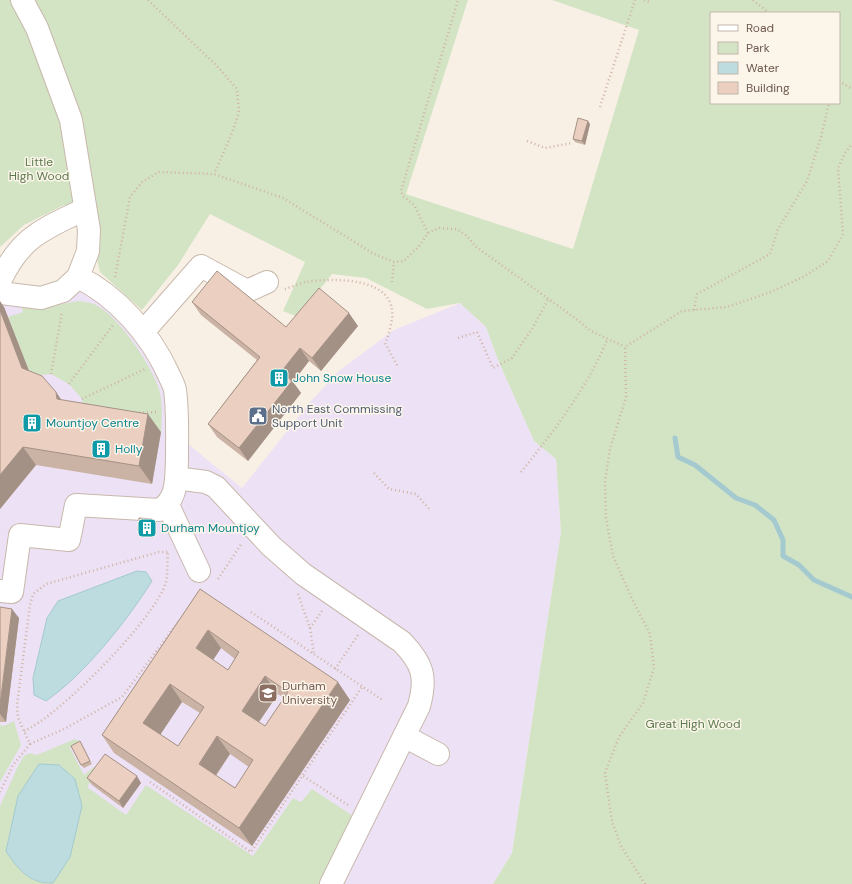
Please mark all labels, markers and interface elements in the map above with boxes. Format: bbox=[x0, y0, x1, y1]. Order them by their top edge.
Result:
legend bbox=[710, 12, 840, 104]
text: Road bbox=[746, 20, 774, 36]
text: Park bbox=[746, 40, 770, 56]
text: Water bbox=[746, 60, 780, 76]
text: Building bbox=[746, 80, 790, 96]
park label: Little High Wood bbox=[9, 154, 69, 184]
building icon: John Snow House bbox=[268, 367, 290, 389]
place label: John Snow House bbox=[293, 370, 391, 386]
place label: North East Commissing Support Unit bbox=[272, 401, 402, 431]
public building icon: North East Commissing Support Unit bbox=[247, 405, 269, 427]
building icon: Mountjoy Centre bbox=[21, 412, 43, 434]
place label: Mountjoy Centre bbox=[46, 415, 139, 431]
building icon: Holly bbox=[90, 438, 112, 460]
place label: Holly bbox=[115, 441, 143, 457]
building icon: Durham Mountjoy bbox=[136, 517, 158, 539]
place label: Durham Mountjoy bbox=[161, 520, 260, 536]
place label: Durham University bbox=[282, 678, 338, 708]
school or university icon: Durham University bbox=[257, 682, 279, 704]
park label: Great High Wood bbox=[646, 716, 740, 732]

